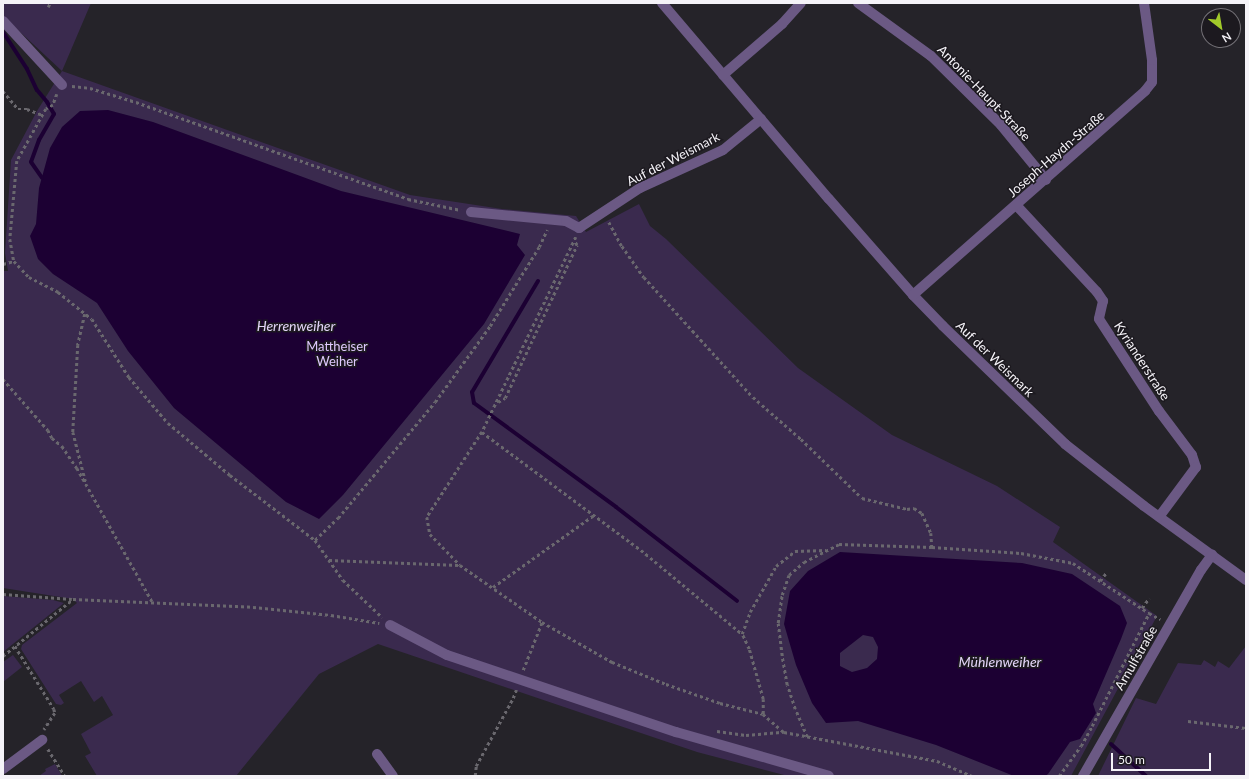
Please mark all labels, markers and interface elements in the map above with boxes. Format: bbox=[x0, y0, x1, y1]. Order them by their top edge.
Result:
north arrow bbox=[1201, 8, 1241, 48]
text: N bbox=[1220, 30, 1234, 46]
street label: Antonie-Haupt-Straße bbox=[934, 42, 1034, 144]
street label: Joseph-Haydn-Straße bbox=[1004, 108, 1108, 200]
street label: Auf der Weismark bbox=[624, 129, 722, 189]
water label: Herrenweiher bbox=[257, 318, 335, 334]
street label: Auf der Weismark bbox=[953, 318, 1037, 400]
street label: Kyrianderstraße bbox=[1111, 319, 1173, 403]
park label: Mattheiser Weiher bbox=[306, 339, 368, 370]
street label: Arnulfstraße bbox=[1111, 623, 1161, 693]
water label: Mühlenweiher bbox=[959, 654, 1041, 670]
scale bar bbox=[1113, 745, 1213, 771]
text: 50 m bbox=[1118, 752, 1145, 767]

